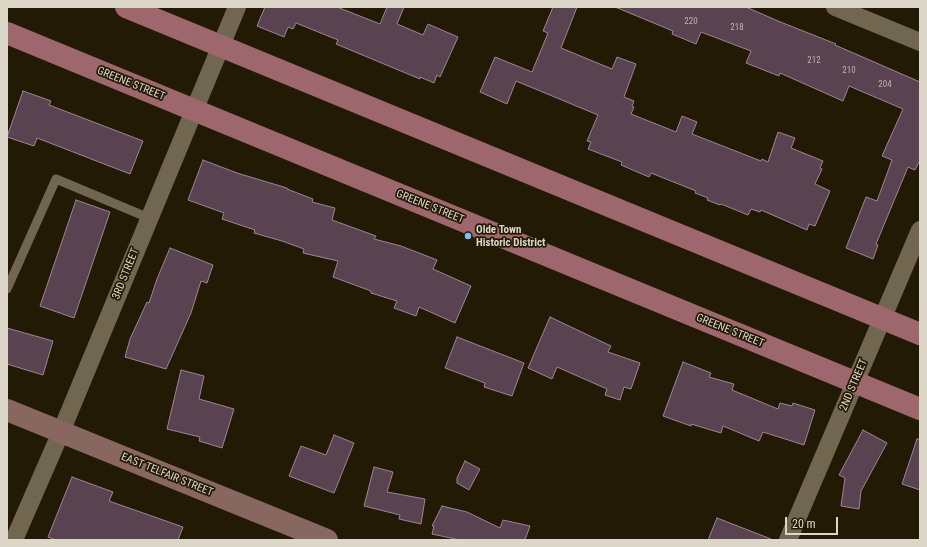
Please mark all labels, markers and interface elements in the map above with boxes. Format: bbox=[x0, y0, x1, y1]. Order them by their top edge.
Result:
house number: 220 bbox=[684, 17, 698, 27]
house number: 218 bbox=[730, 23, 744, 33]
house number: 212 bbox=[807, 56, 821, 66]
street label: GREENE STREET bbox=[95, 64, 167, 104]
house number: 210 bbox=[842, 66, 856, 76]
house number: 204 bbox=[878, 80, 892, 90]
street label: GREENE STREET bbox=[394, 187, 466, 227]
place label: Olde Town Historic District bbox=[476, 223, 545, 249]
marker: Olde Town Historic District bbox=[463, 231, 473, 241]
street label: 3RD STREET bbox=[110, 246, 142, 302]
street label: GREENE STREET bbox=[694, 311, 766, 351]
street label: 2ND STREET bbox=[837, 357, 871, 413]
street label: EAST TELFAIR STREET bbox=[119, 451, 215, 499]
scale bar bbox=[787, 509, 840, 535]
text: 20 m bbox=[792, 517, 816, 531]

